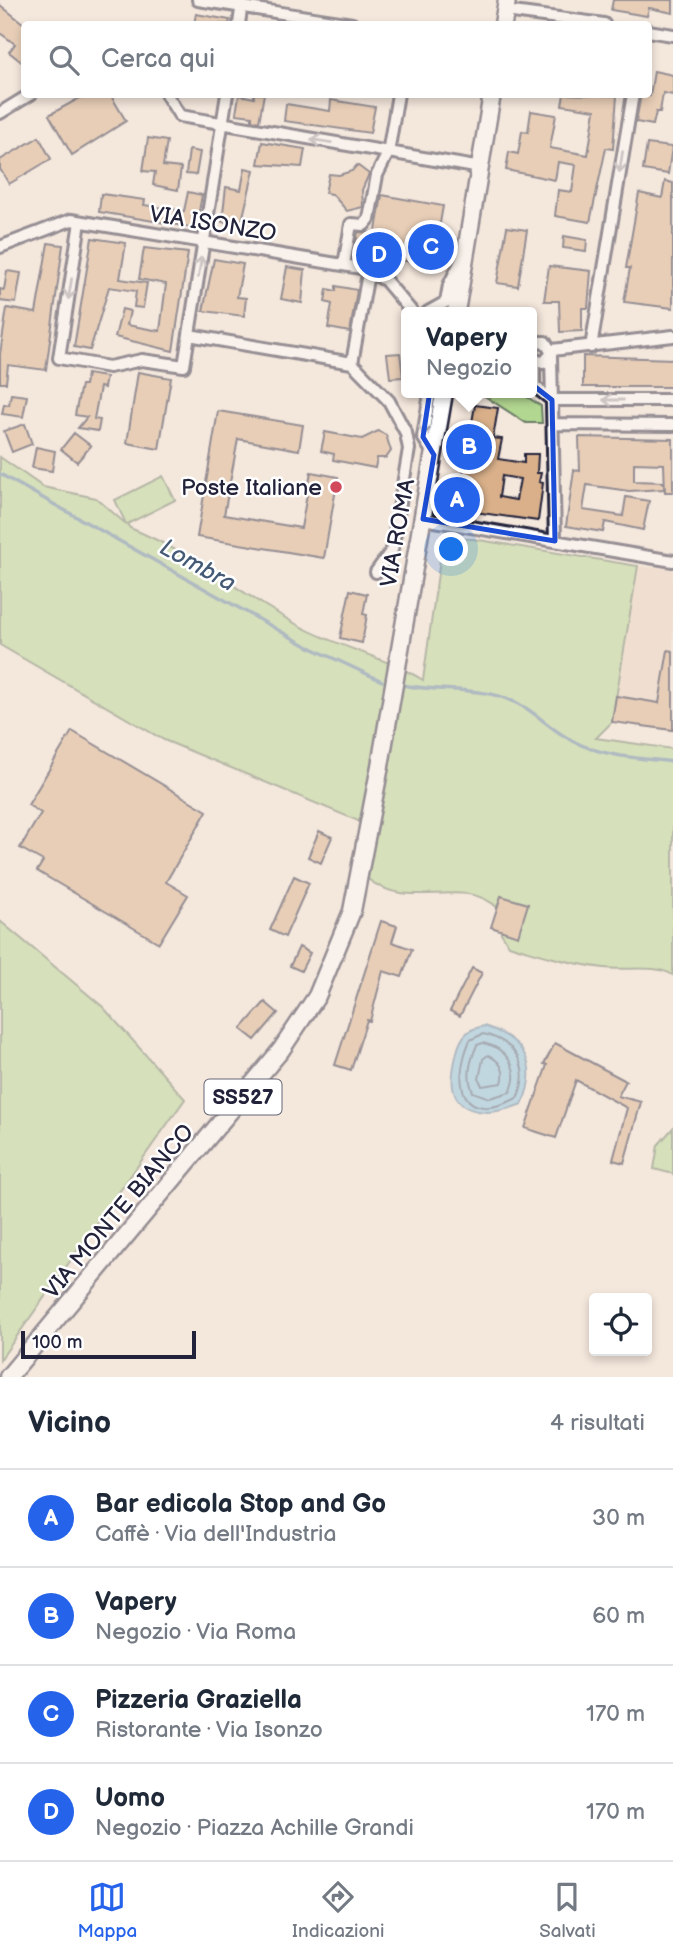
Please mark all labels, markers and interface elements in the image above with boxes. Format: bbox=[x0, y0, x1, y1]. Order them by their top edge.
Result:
search box bbox=[21, 21, 652, 98]
icon: search bbox=[45, 41, 83, 79]
text: Cerca qui bbox=[101, 44, 215, 75]
one-way arrow bbox=[310, 134, 333, 147]
one-way arrow bbox=[614, 150, 627, 173]
street label: VIA ISONZO bbox=[147, 200, 278, 248]
pin: C bbox=[408, 221, 454, 273]
pin: D bbox=[356, 229, 402, 281]
one-way arrow bbox=[194, 257, 207, 279]
one-way arrow bbox=[63, 277, 76, 300]
popup bbox=[401, 307, 537, 398]
text: Vapery bbox=[426, 323, 507, 354]
text: Negozio bbox=[426, 354, 512, 382]
one-way arrow bbox=[601, 393, 624, 407]
one-way arrow bbox=[418, 413, 431, 436]
pin: B bbox=[446, 421, 492, 473]
place label: Poste Italiane bbox=[181, 474, 322, 502]
pin: A bbox=[434, 474, 480, 526]
street label: VIA ROMA bbox=[375, 476, 421, 589]
marker: Poste Italiane bbox=[328, 479, 344, 495]
your location bbox=[434, 532, 468, 566]
water label: Lombra bbox=[155, 533, 241, 598]
road number: SS527 bbox=[204, 1080, 282, 1114]
street label: VIA MONTE BIANCO bbox=[37, 1119, 200, 1305]
map controls bbox=[589, 1293, 652, 1356]
button: locate bbox=[589, 1293, 652, 1356]
scale bar bbox=[21, 1328, 196, 1360]
text: 100 m bbox=[32, 1331, 83, 1354]
text: Vicino bbox=[28, 1405, 111, 1441]
text: 4 risultati bbox=[550, 1409, 645, 1437]
text: Bar edicola Stop and Go bbox=[95, 1489, 386, 1520]
text: A bbox=[44, 1504, 58, 1532]
text: 30 m bbox=[592, 1504, 645, 1532]
text: Caffè · Via dell'Industria bbox=[95, 1520, 336, 1548]
text: Vapery bbox=[95, 1587, 177, 1618]
text: B bbox=[43, 1602, 59, 1630]
text: 60 m bbox=[592, 1602, 645, 1630]
text: Negozio · Via Roma bbox=[95, 1618, 296, 1646]
text: Pizzeria Graziella bbox=[95, 1685, 302, 1716]
text: C bbox=[43, 1700, 59, 1728]
text: 170 m bbox=[586, 1700, 645, 1728]
text: Ristorante · Via Isonzo bbox=[95, 1716, 323, 1744]
text: Uomo bbox=[95, 1783, 165, 1814]
text: D bbox=[43, 1798, 59, 1826]
text: 170 m bbox=[586, 1798, 645, 1826]
text: Negozio · Piazza Achille Grandi bbox=[95, 1814, 414, 1842]
tab: Mappa bbox=[77, 1878, 137, 1943]
tab: Indicazioni bbox=[292, 1878, 384, 1943]
tab: Salvati bbox=[539, 1878, 596, 1943]

